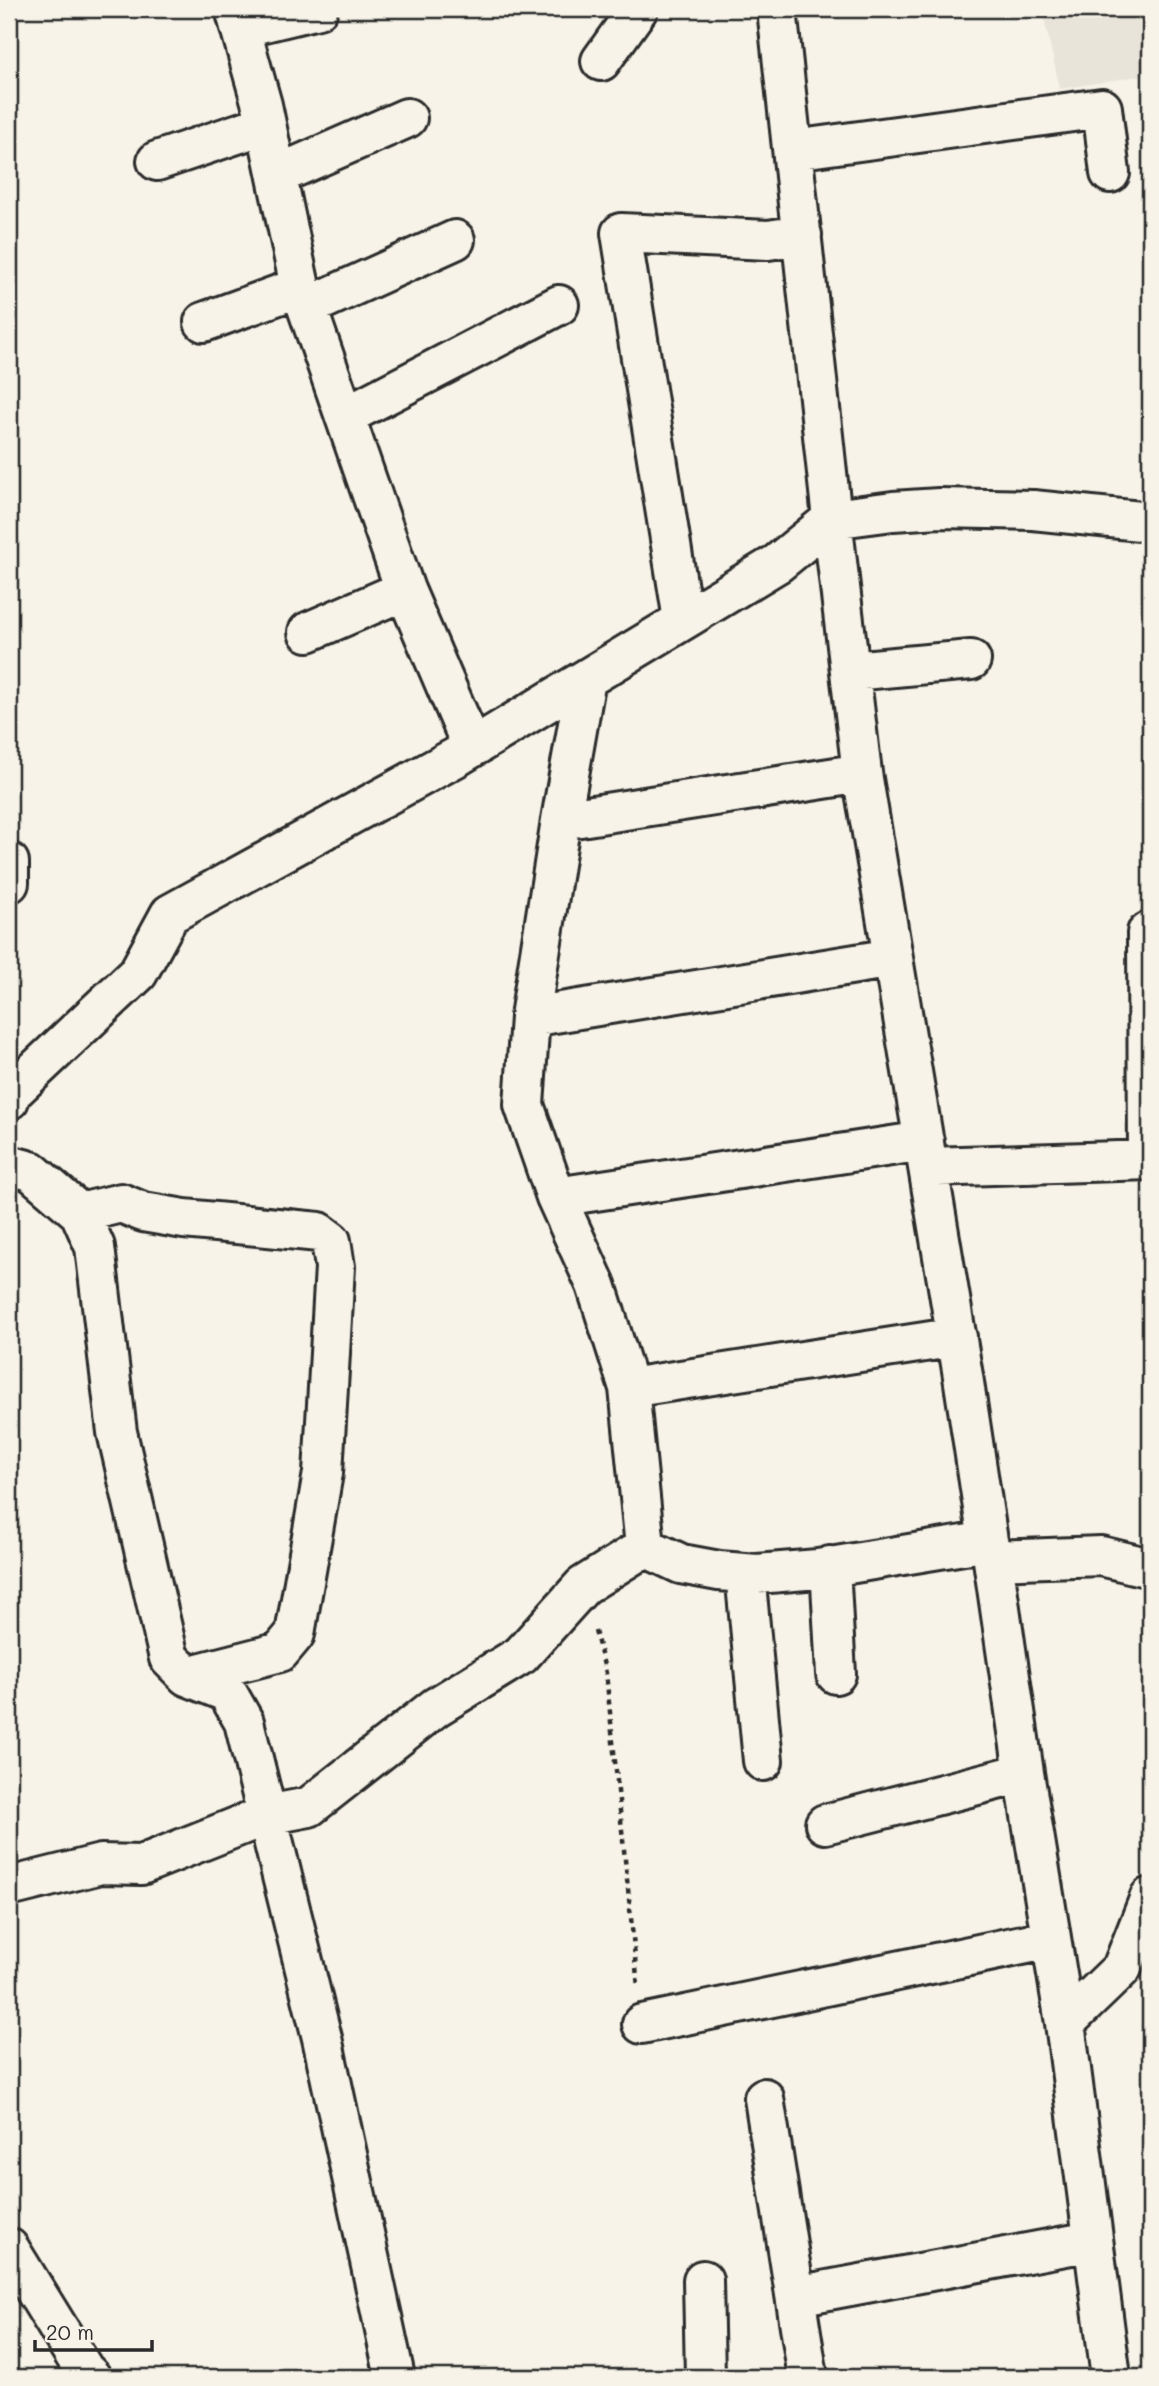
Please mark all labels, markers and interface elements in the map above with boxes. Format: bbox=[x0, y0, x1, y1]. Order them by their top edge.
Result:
scale bar bbox=[35, 2309, 152, 2353]
text: 20 m bbox=[46, 2318, 94, 2345]

